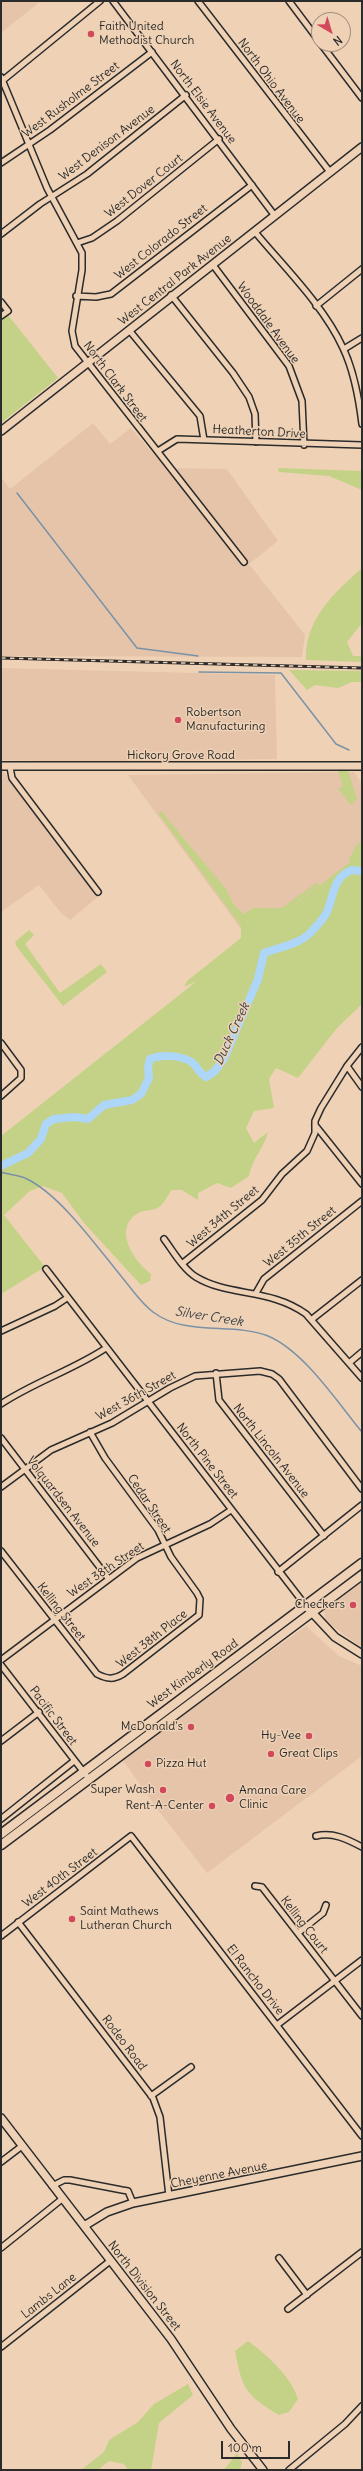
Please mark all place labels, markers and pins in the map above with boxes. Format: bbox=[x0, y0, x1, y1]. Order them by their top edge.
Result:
place label: Faith United Methodist Church bbox=[99, 20, 195, 48]
marker: Faith United Methodist Church bbox=[86, 29, 96, 39]
place label: Robertson Manufacturing bbox=[186, 706, 265, 734]
marker: Robertson Manufacturing bbox=[173, 715, 183, 725]
place label: Checkers bbox=[295, 1598, 345, 1612]
marker: Checkers bbox=[348, 1600, 358, 1610]
place label: McDonald's bbox=[121, 1720, 183, 1734]
marker: McDonald's bbox=[186, 1722, 196, 1732]
place label: Hy-Vee bbox=[261, 1729, 301, 1743]
marker: Hy-Vee bbox=[304, 1731, 314, 1741]
place label: Great Clips bbox=[279, 1747, 338, 1761]
marker: Great Clips bbox=[266, 1749, 276, 1759]
place label: Pizza Hut bbox=[156, 1757, 207, 1771]
marker: Pizza Hut bbox=[143, 1759, 153, 1769]
place label: Super Wash bbox=[91, 1783, 155, 1797]
place label: Amana Care Clinic bbox=[239, 1784, 306, 1812]
marker: Super Wash bbox=[158, 1785, 168, 1795]
marker: Amana Care Clinic bbox=[224, 1792, 236, 1804]
place label: Rent-A-Center bbox=[125, 1799, 204, 1813]
marker: Rent-A-Center bbox=[207, 1801, 217, 1811]
place label: Saint Mathews Lutheran Church bbox=[80, 1905, 172, 1933]
marker: Saint Mathews Lutheran Church bbox=[67, 1914, 77, 1924]

